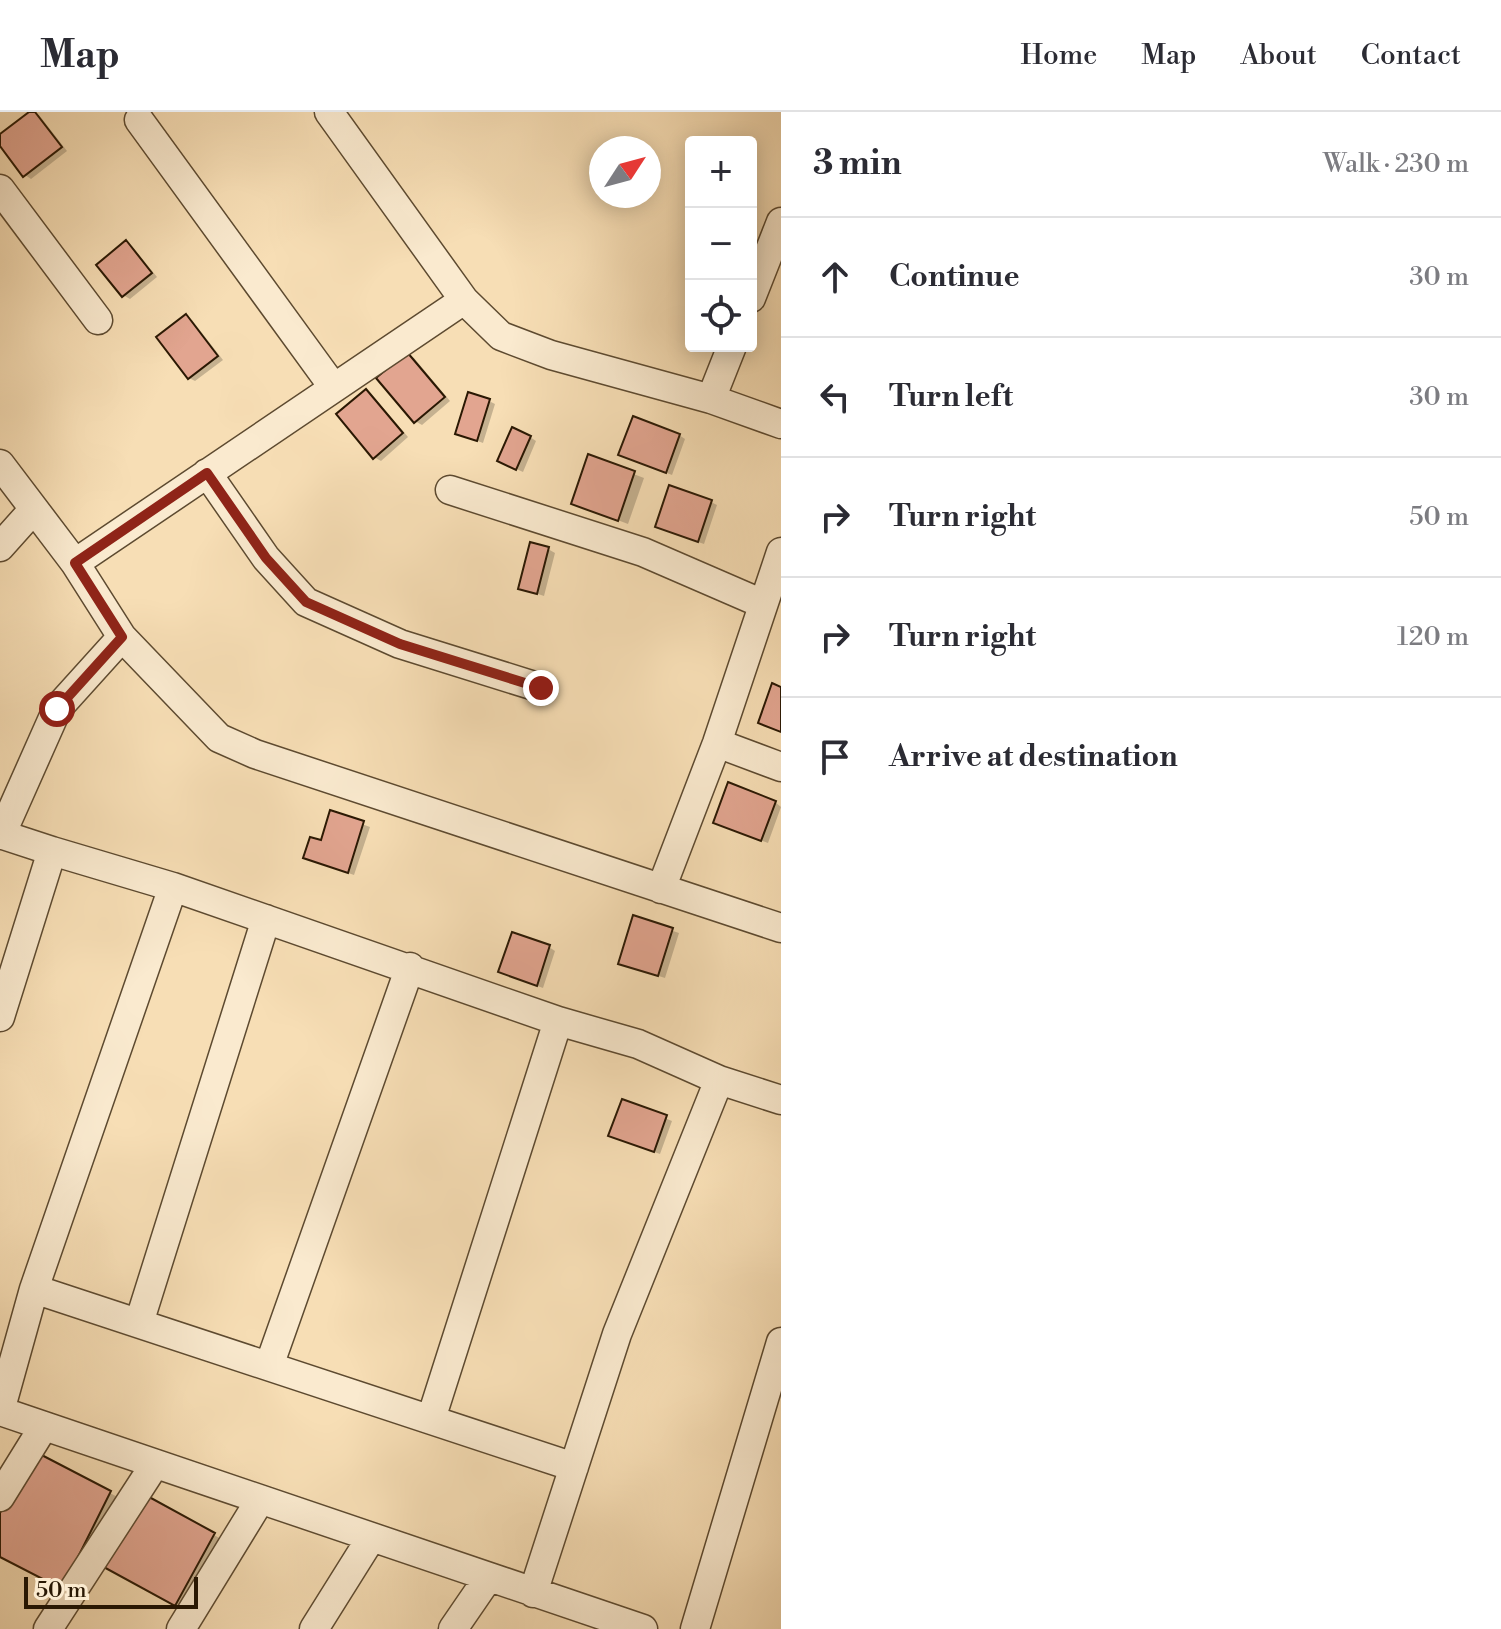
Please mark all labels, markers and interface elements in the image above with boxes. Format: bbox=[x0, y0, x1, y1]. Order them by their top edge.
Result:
text: Map bbox=[40, 32, 120, 79]
text: Home bbox=[1021, 38, 1097, 73]
text: Map bbox=[1141, 38, 1196, 73]
text: About bbox=[1240, 38, 1317, 73]
text: Contact bbox=[1361, 38, 1461, 73]
north arrow bbox=[589, 136, 661, 208]
map controls bbox=[685, 136, 757, 352]
button: + bbox=[685, 136, 757, 208]
text: 3 min bbox=[813, 143, 902, 185]
text: Walk · 230 m bbox=[1323, 148, 1469, 180]
button: − bbox=[685, 208, 757, 280]
icon: ahead bbox=[813, 255, 857, 299]
text: Continue bbox=[889, 258, 1020, 296]
text: 30 m bbox=[1409, 261, 1469, 293]
button: locate bbox=[685, 280, 757, 352]
icon: left bbox=[813, 375, 857, 419]
text: Turn left bbox=[889, 378, 1013, 416]
text: 30 m bbox=[1409, 381, 1469, 413]
icon: right bbox=[813, 495, 857, 539]
text: Turn right bbox=[889, 498, 1036, 536]
text: 50 m bbox=[1409, 501, 1469, 533]
icon: right bbox=[813, 615, 857, 659]
text: Turn right bbox=[889, 618, 1036, 656]
text: 120 m bbox=[1397, 621, 1469, 653]
route end bbox=[523, 670, 559, 706]
route start bbox=[39, 691, 75, 727]
icon: arrive bbox=[813, 735, 857, 779]
text: Arrive at destination bbox=[889, 738, 1178, 776]
scale bar bbox=[24, 1573, 198, 1609]
text: 50 m bbox=[36, 1577, 87, 1604]

